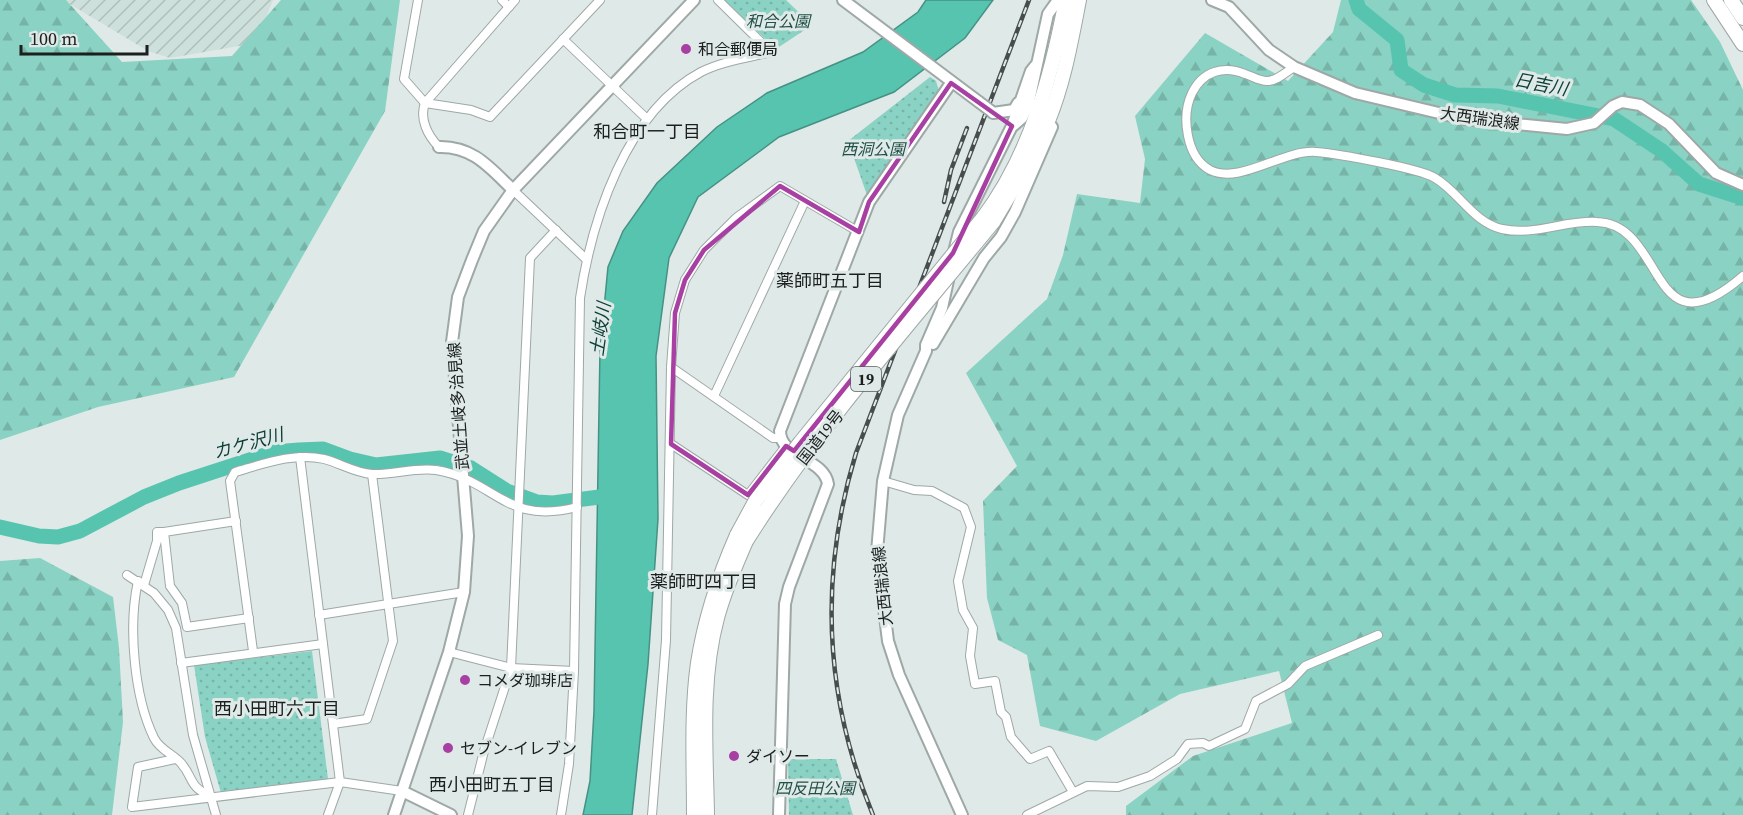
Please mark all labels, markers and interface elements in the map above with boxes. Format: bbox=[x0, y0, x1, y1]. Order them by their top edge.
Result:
park label: 和合公園 bbox=[746, 10, 812, 32]
scale bar bbox=[21, 18, 147, 56]
text: 100 m bbox=[30, 26, 77, 51]
place label: 和合郵便局 bbox=[698, 38, 778, 60]
marker: 和合郵便局 bbox=[679, 42, 693, 56]
water label: 日吉川 bbox=[1512, 67, 1572, 102]
street label: 大西瑞浪線 bbox=[1439, 102, 1521, 134]
district label: 和合町一丁目 bbox=[593, 119, 701, 144]
park label: 西洞公園 bbox=[841, 138, 907, 160]
district label: 薬師町五丁目 bbox=[776, 268, 884, 293]
water label: 土岐川 bbox=[584, 299, 616, 357]
street label: 武並土岐多治見線 bbox=[443, 341, 473, 471]
road number: 19 bbox=[851, 367, 881, 391]
street label: 国道19号 bbox=[792, 405, 848, 469]
water label: カケ沢川 bbox=[210, 421, 288, 464]
street label: 大西瑞浪線 bbox=[867, 545, 897, 627]
district label: 薬師町四丁目 bbox=[650, 569, 758, 594]
place label: コメダ珈琲店 bbox=[477, 669, 573, 691]
marker: コメダ珈琲店 bbox=[458, 673, 472, 687]
district label: 西小田町六丁目 bbox=[214, 696, 340, 721]
place label: セブン-イレブン bbox=[460, 737, 577, 759]
marker: セブン-イレブン bbox=[441, 741, 455, 755]
place label: ダイソー bbox=[746, 745, 810, 767]
marker: ダイソー bbox=[727, 749, 741, 763]
district label: 西小田町五丁目 bbox=[429, 772, 555, 797]
park label: 四反田公園 bbox=[775, 777, 857, 799]

